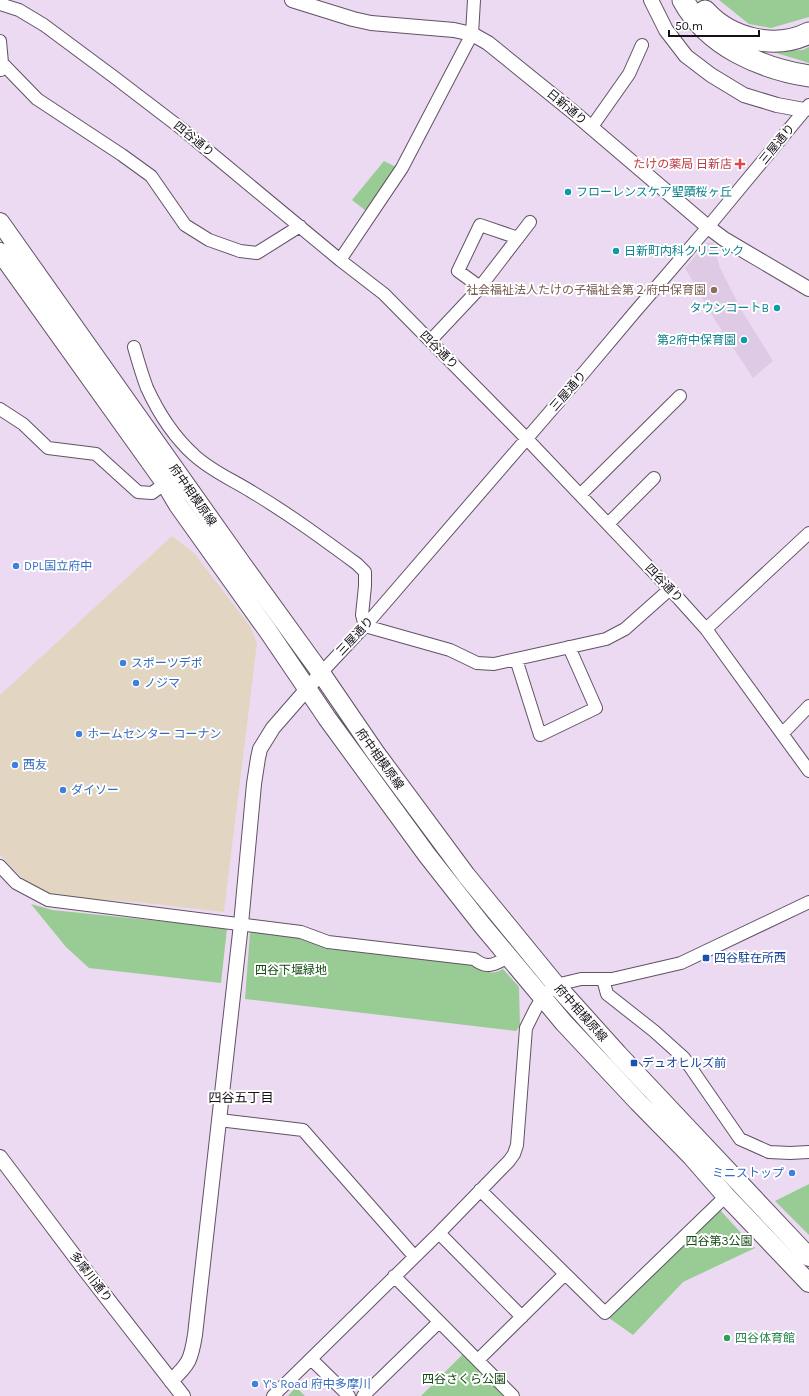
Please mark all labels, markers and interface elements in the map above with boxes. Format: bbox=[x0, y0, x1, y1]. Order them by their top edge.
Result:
scale bar bbox=[669, 12, 759, 38]
text: 50 m bbox=[675, 19, 703, 33]
street label: 日新通り bbox=[544, 86, 590, 128]
street label: 四谷通り bbox=[171, 118, 217, 160]
street label: 三屋通り bbox=[756, 121, 798, 167]
place label: たけの薬局 日新店 bbox=[633, 157, 732, 171]
marker: たけの薬局 日新店 bbox=[735, 159, 745, 169]
place label: フローレンスケア聖蹟桜ヶ丘 bbox=[576, 185, 732, 199]
marker: フローレンスケア聖蹟桜ヶ丘 bbox=[563, 187, 573, 197]
place label: 日新町内科クリニック bbox=[624, 244, 744, 258]
marker: 日新町内科クリニック bbox=[611, 246, 621, 256]
place label: 社会福祉法人たけの子福祉会第２府中保育園 bbox=[466, 283, 706, 297]
marker: 社会福祉法人たけの子福祉会第２府中保育園 bbox=[709, 285, 719, 295]
place label: タウンコートB bbox=[690, 301, 769, 315]
marker: タウンコートB bbox=[772, 303, 782, 313]
street label: 四谷通り bbox=[417, 328, 461, 372]
place label: 第2府中保育園 bbox=[657, 333, 736, 347]
marker: 第2府中保育園 bbox=[739, 335, 749, 345]
street label: 三屋通り bbox=[547, 368, 589, 414]
street label: 府中相模原線 bbox=[167, 461, 219, 529]
place label: DPL国立府中 bbox=[24, 559, 92, 573]
marker: DPL国立府中 bbox=[11, 561, 21, 571]
street label: 四谷通り bbox=[642, 561, 686, 605]
street label: 三屋通り bbox=[334, 614, 376, 658]
place label: スポーツデポ bbox=[131, 656, 203, 670]
marker: スポーツデポ bbox=[118, 658, 128, 668]
place label: ノジマ bbox=[144, 676, 180, 690]
marker: ノジマ bbox=[131, 678, 141, 688]
street label: 府中相模原線 bbox=[353, 726, 407, 792]
place label: ホームセンター コーナン bbox=[87, 727, 222, 741]
marker: ホームセンター コーナン bbox=[74, 729, 84, 739]
place label: 西友 bbox=[23, 758, 47, 772]
marker: 西友 bbox=[10, 760, 20, 770]
place label: ダイソー bbox=[71, 783, 119, 797]
marker: ダイソー bbox=[58, 785, 68, 795]
place label: 四谷駐在所西 bbox=[714, 951, 786, 965]
marker: 四谷駐在所西 bbox=[701, 953, 711, 963]
park label: 四谷下堰緑地 bbox=[255, 963, 327, 977]
street label: 府中相模原線 bbox=[552, 982, 610, 1044]
place label: デュオヒルズ前 bbox=[642, 1056, 726, 1070]
marker: デュオヒルズ前 bbox=[629, 1058, 639, 1068]
district label: 四谷五丁目 bbox=[208, 1090, 274, 1105]
place label: ミニストップ bbox=[712, 1166, 784, 1180]
marker: ミニストップ bbox=[787, 1168, 797, 1178]
park label: 四谷第3公園 bbox=[685, 1234, 753, 1248]
street label: 多摩川通り bbox=[67, 1249, 115, 1305]
place label: 四谷体育館 bbox=[735, 1331, 795, 1345]
marker: 四谷体育館 bbox=[722, 1333, 732, 1343]
park label: 四谷さくら公園 bbox=[422, 1372, 506, 1386]
place label: Y's Road 府中多摩川 bbox=[263, 1377, 371, 1391]
marker: Y's Road 府中多摩川 bbox=[250, 1379, 260, 1389]

